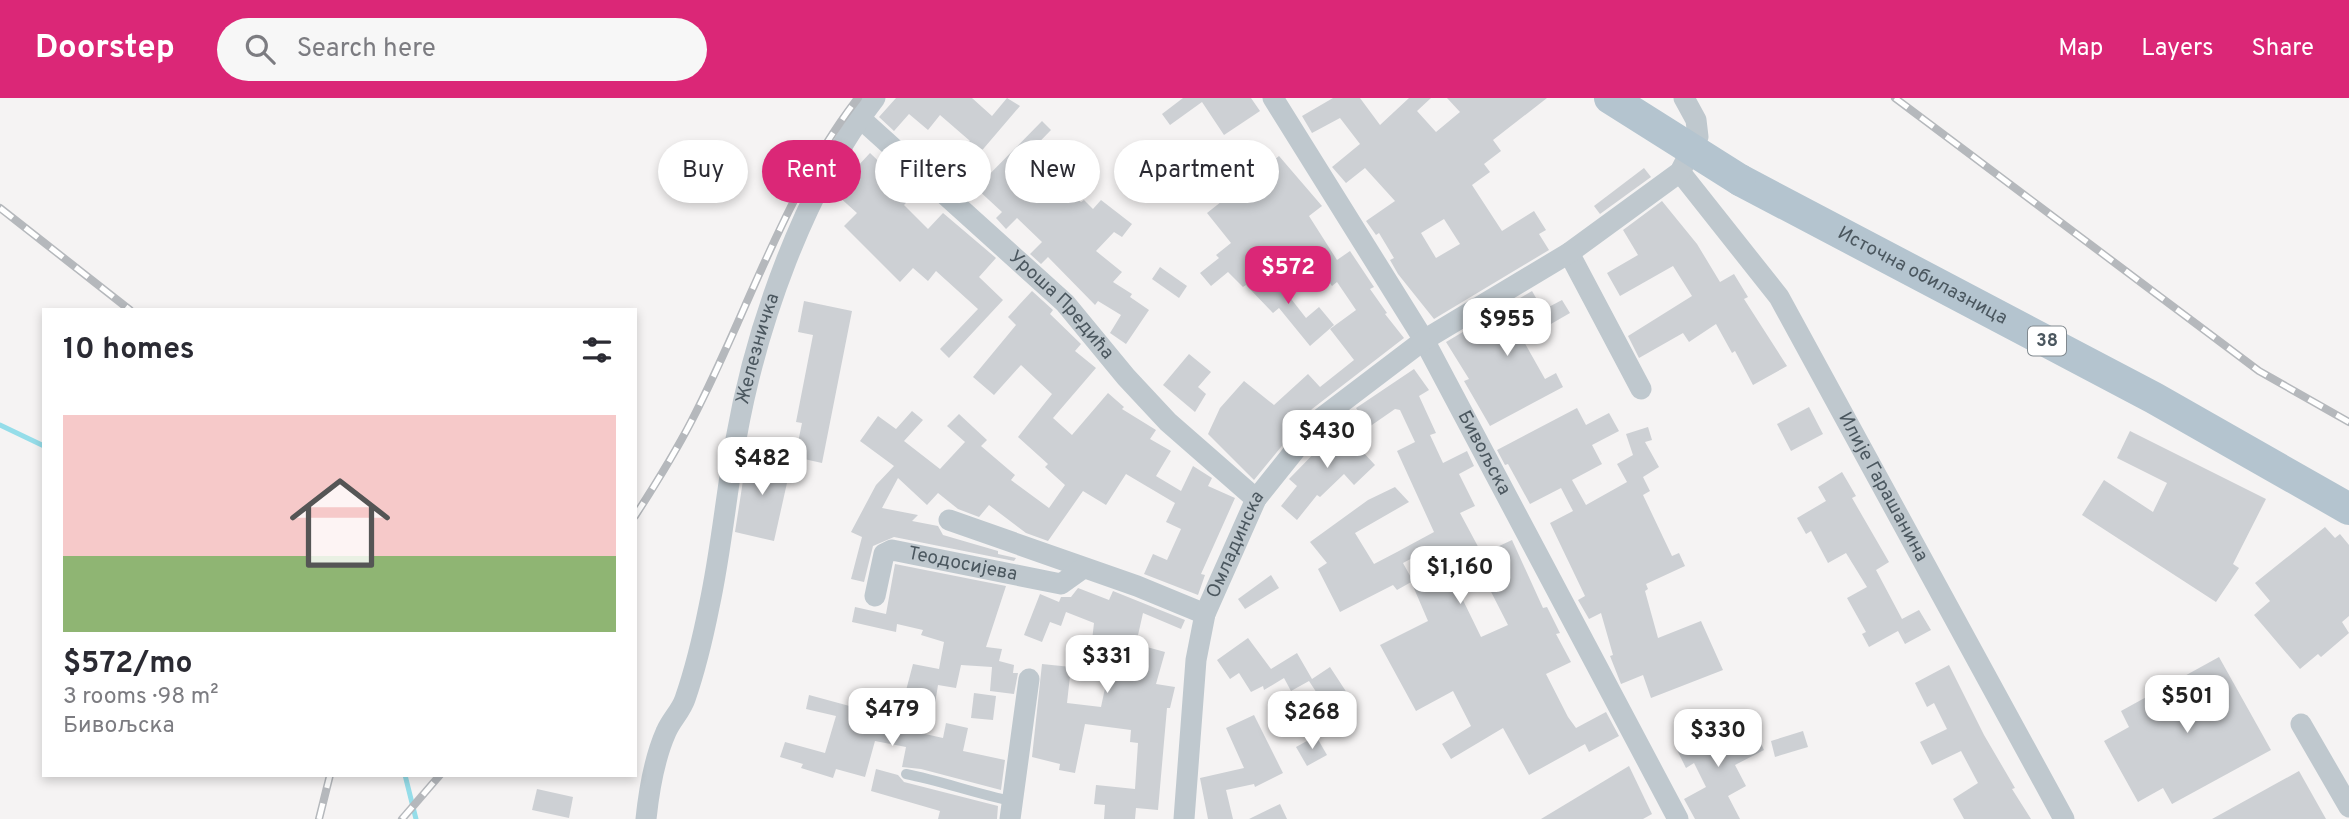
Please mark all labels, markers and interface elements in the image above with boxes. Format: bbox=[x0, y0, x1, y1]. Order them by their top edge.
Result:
search box bbox=[217, 18, 707, 81]
text: Doorstep bbox=[35, 28, 175, 70]
icon: search bbox=[241, 30, 279, 68]
text: Search here bbox=[297, 33, 436, 66]
text: Map bbox=[2058, 34, 2103, 64]
text: Layers bbox=[2141, 34, 2213, 64]
text: Share bbox=[2251, 34, 2314, 64]
chip: Buy bbox=[658, 140, 748, 203]
chip: Rent bbox=[762, 140, 861, 203]
chip: Filters bbox=[875, 140, 991, 203]
chip: New bbox=[1005, 140, 1100, 203]
chip: Apartment bbox=[1114, 140, 1279, 203]
street label: Источна обилазница bbox=[1833, 221, 2011, 331]
street label: Уроша Предића bbox=[1003, 246, 1119, 365]
pin: $572 bbox=[1247, 246, 1329, 306]
text: $572 bbox=[1261, 254, 1315, 283]
street label: Железничка bbox=[731, 290, 785, 407]
pin: $955 bbox=[1466, 299, 1548, 358]
text: $955 bbox=[1479, 306, 1535, 335]
road number: 38 bbox=[2028, 327, 2066, 356]
icon: filters bbox=[578, 331, 616, 369]
text: 10 homes bbox=[63, 332, 194, 369]
street label: Бивољска bbox=[1452, 406, 1516, 499]
street label: Илије Гарашанина bbox=[1832, 408, 1933, 566]
pin: $430 bbox=[1286, 410, 1368, 470]
text: $430 bbox=[1298, 418, 1356, 447]
pin: $482 bbox=[721, 438, 803, 497]
text: $482 bbox=[734, 445, 790, 474]
icon: home bbox=[277, 460, 403, 586]
street label: Омладинска bbox=[1201, 486, 1270, 602]
street label: Теодосијева bbox=[906, 541, 1020, 587]
pin: $1,160 bbox=[1403, 546, 1517, 606]
text: $1,160 bbox=[1426, 554, 1494, 583]
pin: $331 bbox=[1066, 636, 1148, 695]
text: $331 bbox=[1082, 643, 1132, 672]
text: $572/mo bbox=[63, 646, 193, 683]
pin: $501 bbox=[2146, 676, 2228, 735]
text: 3 rooms · 98 m² bbox=[63, 683, 219, 712]
text: $501 bbox=[2161, 683, 2213, 712]
pin: $479 bbox=[851, 688, 933, 748]
pin: $268 bbox=[1271, 692, 1353, 751]
text: $479 bbox=[864, 696, 920, 725]
text: $268 bbox=[1284, 699, 1340, 728]
pin: $330 bbox=[1677, 710, 1759, 769]
text: Бивољска bbox=[63, 712, 175, 741]
text: $330 bbox=[1690, 717, 1746, 746]

